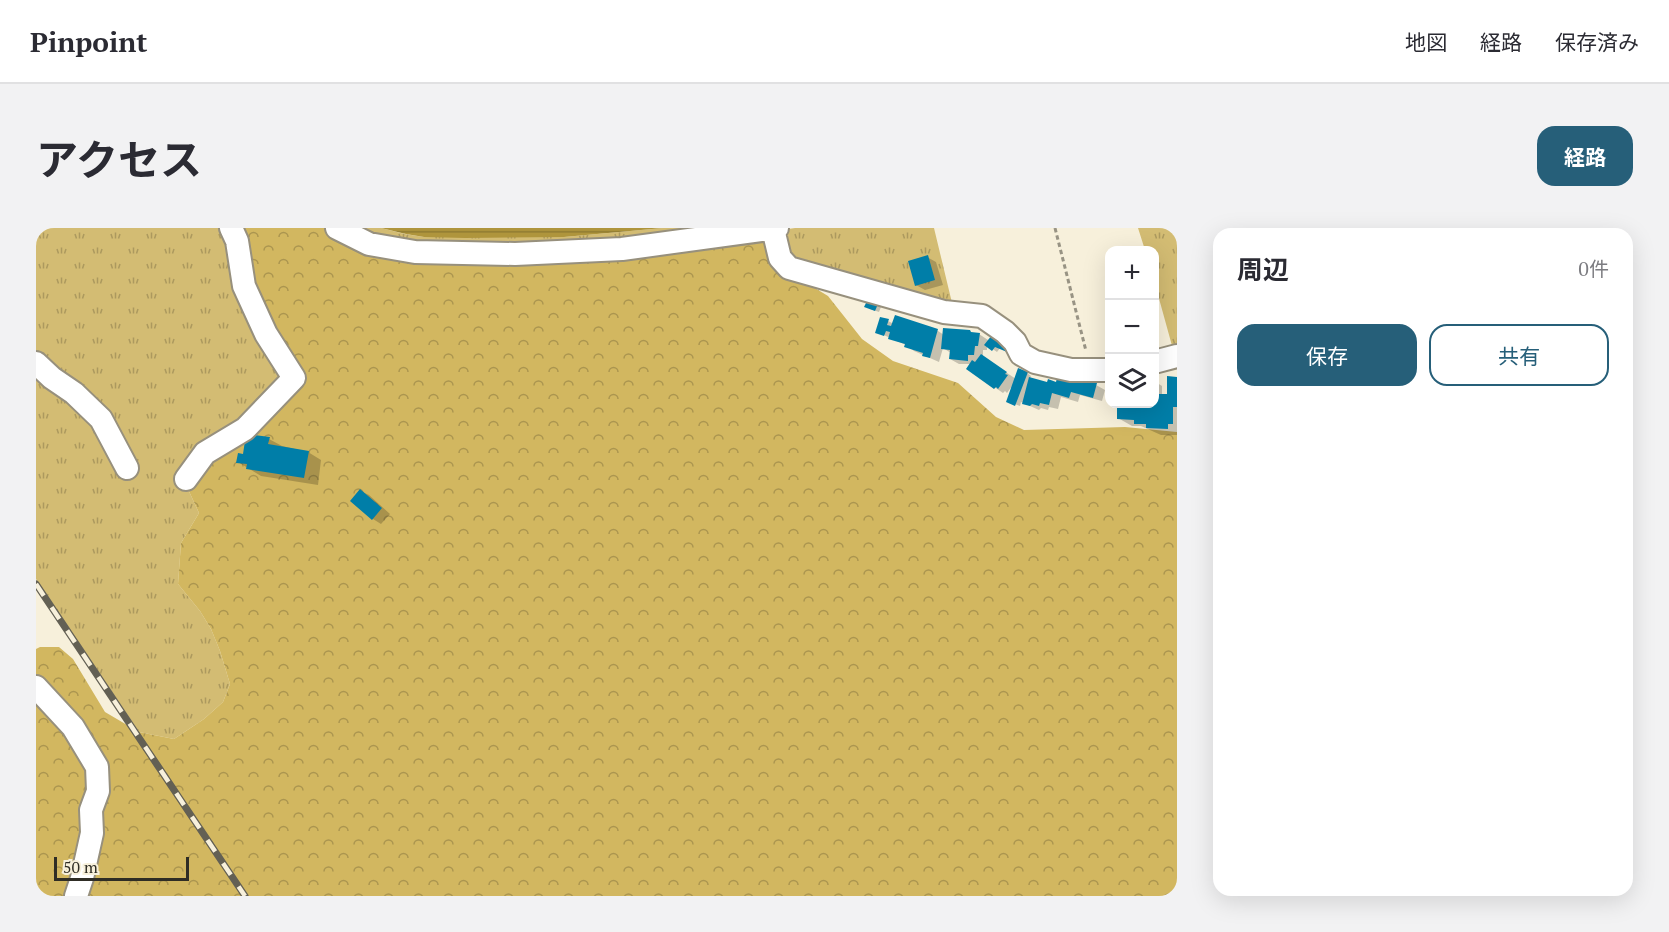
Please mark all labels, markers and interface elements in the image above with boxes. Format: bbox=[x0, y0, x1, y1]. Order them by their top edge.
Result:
text: Pinpoint bbox=[30, 23, 147, 60]
text: 地図 bbox=[1405, 28, 1447, 56]
text: 経路 bbox=[1480, 28, 1522, 56]
text: 保存済み bbox=[1555, 28, 1639, 56]
button: 経路 bbox=[1537, 126, 1633, 186]
text: アクセス bbox=[36, 131, 202, 187]
map controls bbox=[1105, 246, 1159, 408]
button: + bbox=[1105, 246, 1159, 300]
text: 周辺 bbox=[1237, 252, 1289, 286]
text: 0件 bbox=[1578, 255, 1609, 282]
button: − bbox=[1105, 300, 1159, 354]
button: 保存 bbox=[1237, 324, 1417, 386]
button: 共有 bbox=[1429, 324, 1609, 386]
button: layers bbox=[1105, 354, 1159, 408]
scale bar bbox=[54, 854, 189, 882]
text: 50 m bbox=[63, 856, 98, 878]

